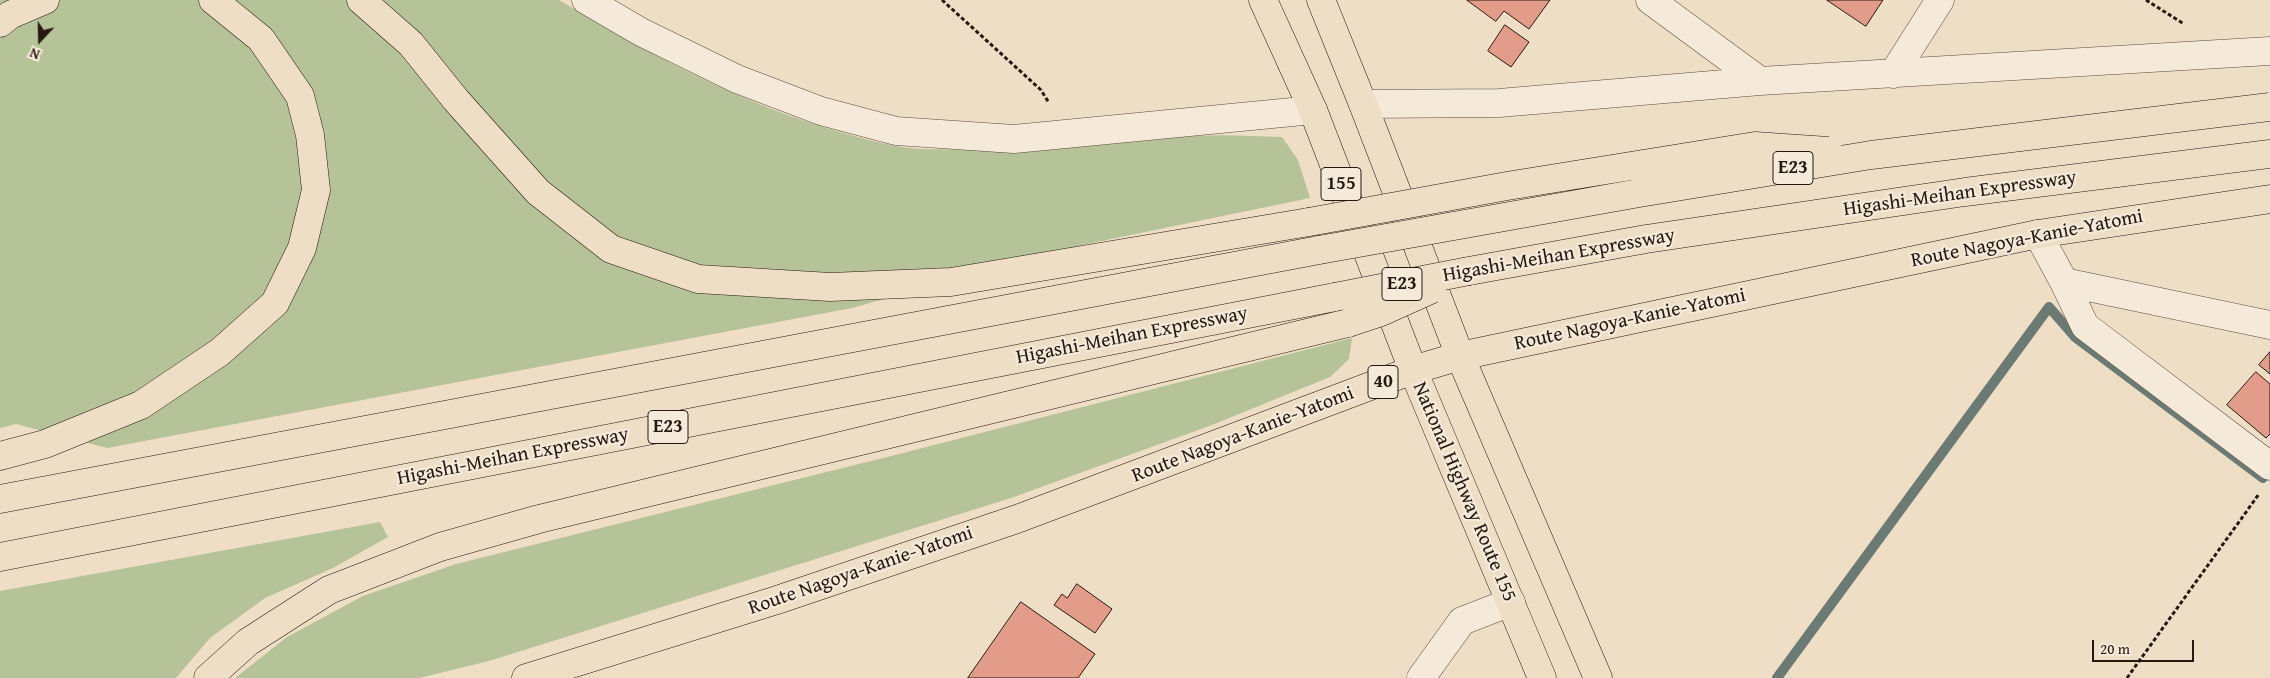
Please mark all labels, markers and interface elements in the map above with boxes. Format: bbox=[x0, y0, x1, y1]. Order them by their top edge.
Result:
north arrow bbox=[15, 15, 65, 65]
text: N bbox=[27, 43, 43, 65]
road number: E23 bbox=[1773, 152, 1813, 184]
street label: Higashi-Meihan Expressway bbox=[1842, 166, 2078, 222]
road number: 155 bbox=[1321, 168, 1361, 200]
street label: Route Nagoya-Kanie-Yatomi bbox=[1909, 205, 2145, 273]
street label: Higashi-Meihan Expressway bbox=[1441, 224, 1677, 288]
road number: E23 bbox=[1382, 268, 1422, 300]
street label: Route Nagoya-Kanie-Yatomi bbox=[1512, 284, 1748, 356]
street label: Higashi-Meihan Expressway bbox=[1014, 302, 1250, 370]
road number: 40 bbox=[1368, 366, 1398, 398]
street label: National Highway Route 155 bbox=[1407, 379, 1521, 605]
street label: Route Nagoya-Kanie-Yatomi bbox=[1129, 382, 1357, 488]
road number: E23 bbox=[648, 411, 688, 444]
street label: Higashi-Meihan Expressway bbox=[395, 423, 631, 491]
street label: Route Nagoya-Kanie-Yatomi bbox=[746, 521, 976, 621]
scale bar bbox=[2095, 630, 2198, 662]
text: 20 m bbox=[2100, 638, 2130, 659]

